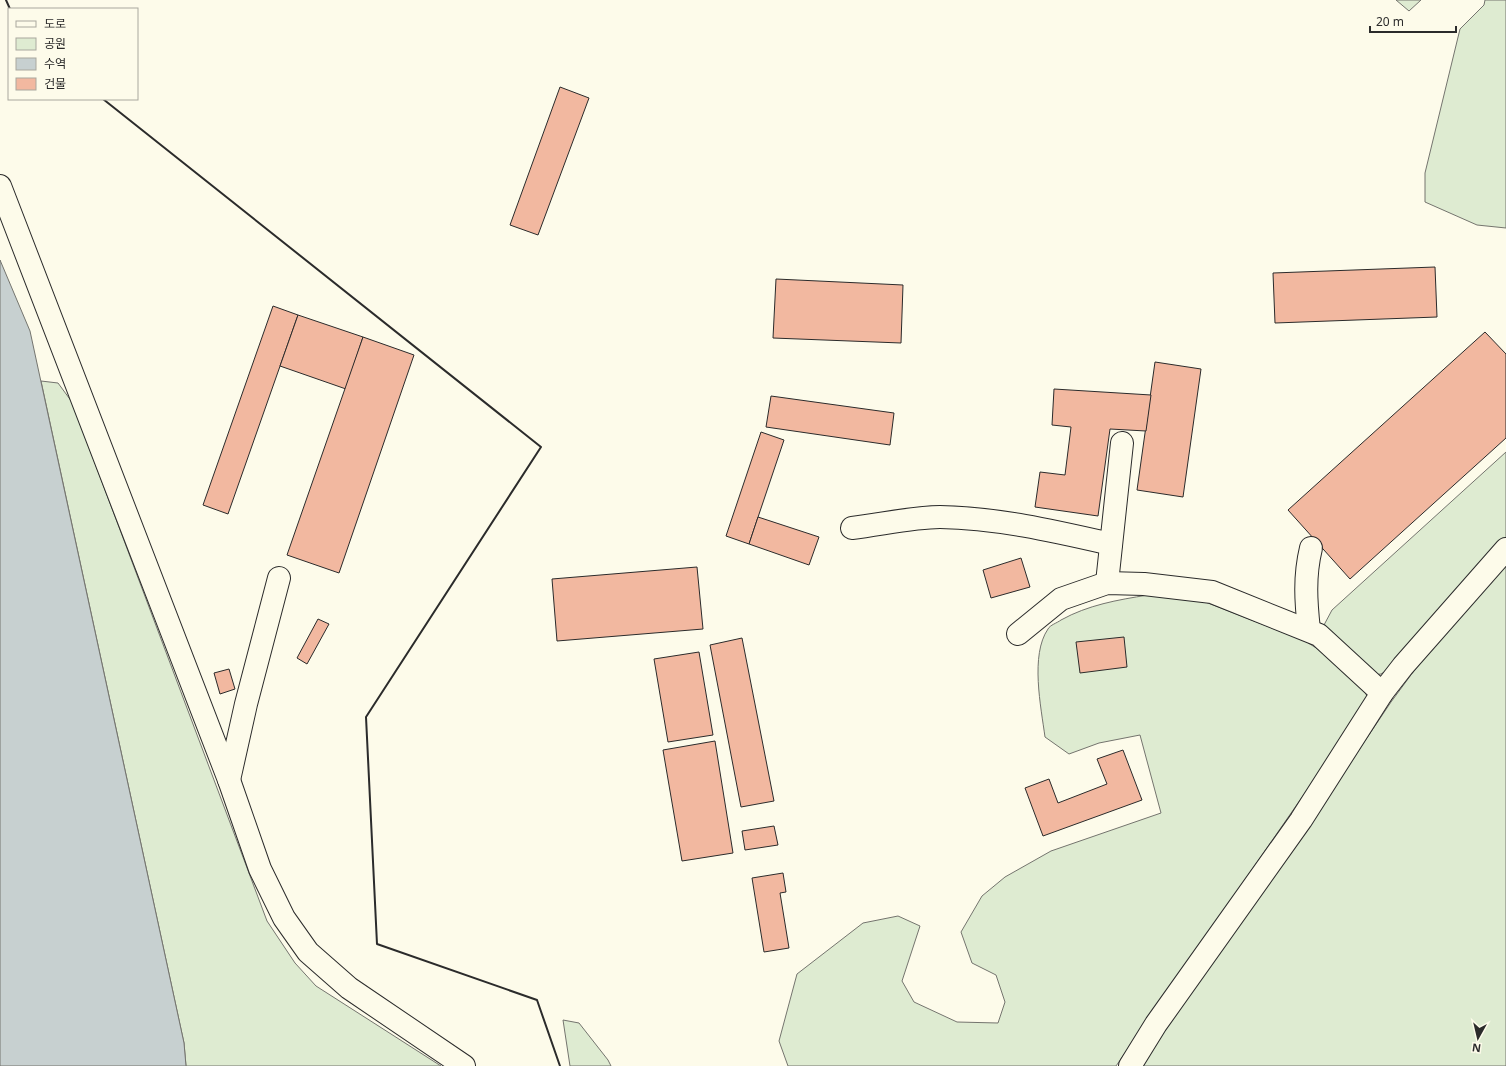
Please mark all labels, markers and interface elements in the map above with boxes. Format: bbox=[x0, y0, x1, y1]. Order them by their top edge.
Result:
legend bbox=[8, 8, 138, 100]
scale bar bbox=[1370, 8, 1456, 34]
text: 20 m bbox=[1376, 13, 1404, 30]
text: 도로 bbox=[44, 15, 66, 32]
text: 공원 bbox=[44, 35, 66, 52]
text: 수역 bbox=[44, 55, 66, 72]
text: 건물 bbox=[44, 75, 66, 92]
north arrow bbox=[1458, 1018, 1498, 1058]
text: N bbox=[1471, 1040, 1482, 1056]

